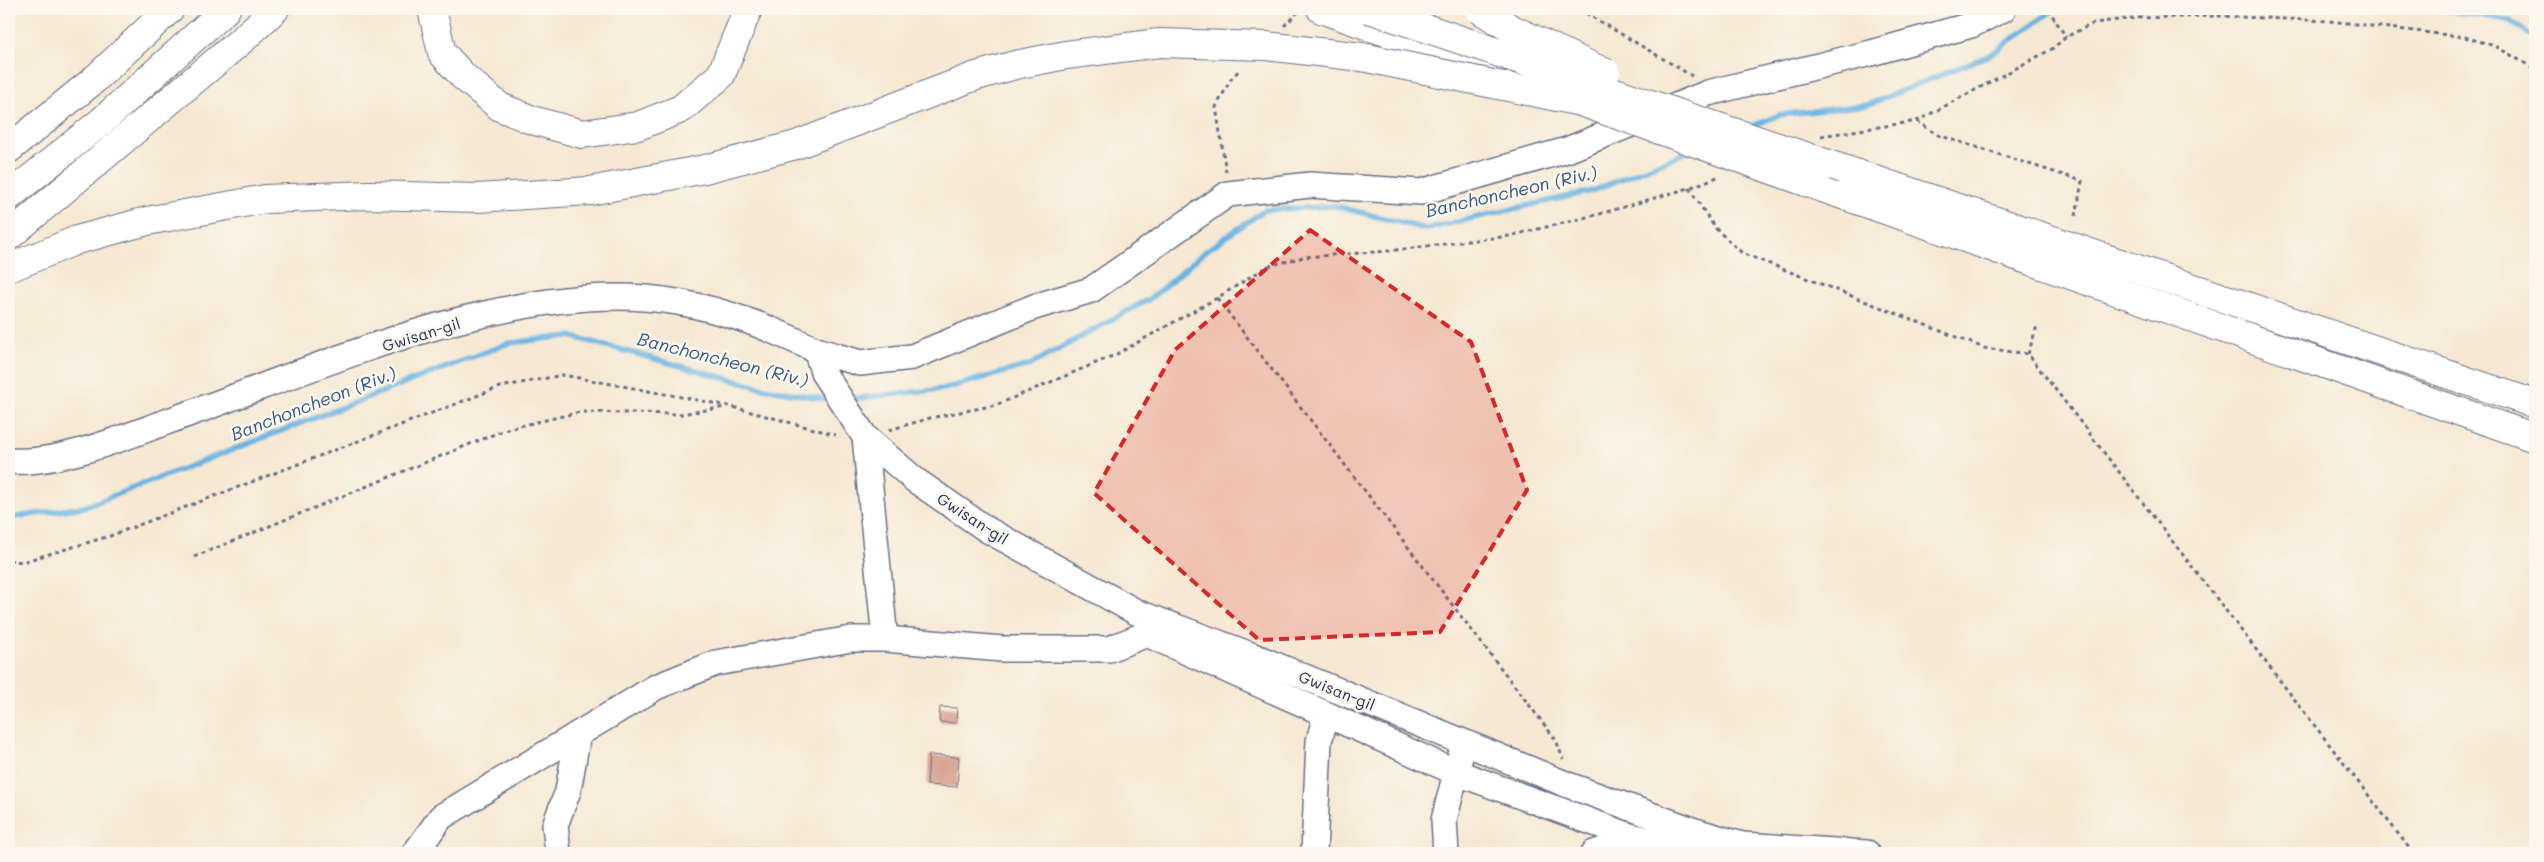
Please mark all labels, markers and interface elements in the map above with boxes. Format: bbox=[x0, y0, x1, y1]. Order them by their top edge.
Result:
water label: Banchoncheon (Riv.) bbox=[1423, 160, 1599, 222]
street label: Gwisan-gil bbox=[379, 312, 463, 356]
water label: Banchoncheon (Riv.) bbox=[635, 326, 811, 392]
water label: Banchoncheon (Riv.) bbox=[227, 360, 399, 446]
street label: Gwisan-gil bbox=[933, 487, 1013, 549]
street label: Gwisan-gil bbox=[1296, 665, 1378, 715]

